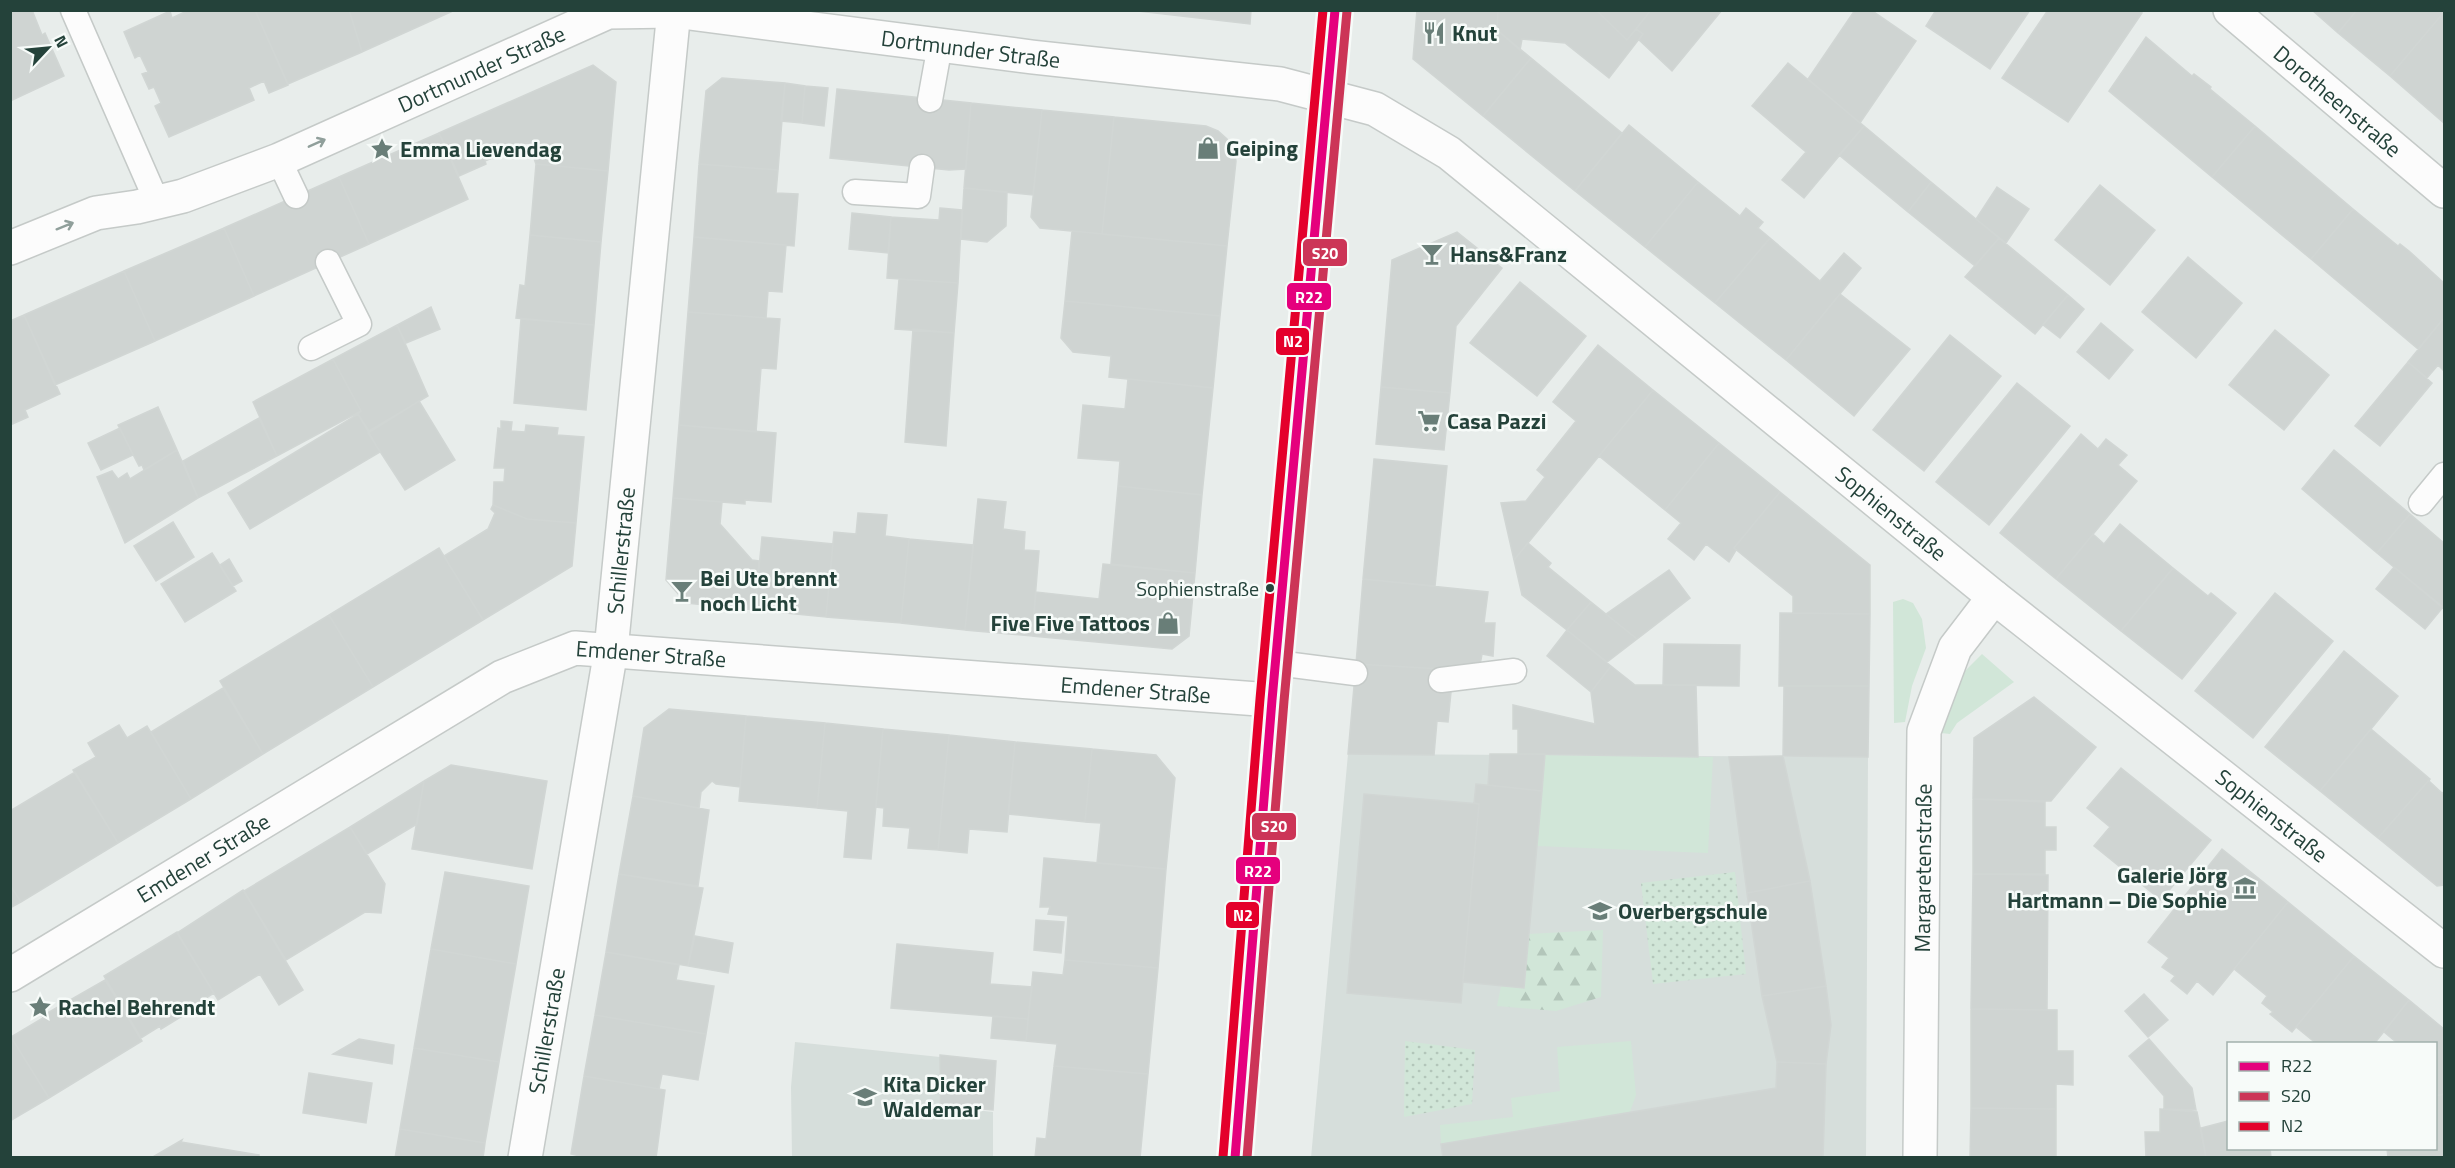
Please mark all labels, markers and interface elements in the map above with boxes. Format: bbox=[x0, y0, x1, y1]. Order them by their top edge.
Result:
street label: Dortmunder Straße bbox=[392, 16, 571, 121]
place label: Knut bbox=[1452, 16, 1497, 50]
north arrow bbox=[18, 18, 78, 78]
restaurant icon: Knut bbox=[1421, 20, 1447, 46]
street label: Dortmunder Straße bbox=[879, 21, 1062, 77]
text: N bbox=[48, 31, 75, 52]
street label: Dorotheenstraße bbox=[2266, 37, 2409, 165]
place label: Geiping bbox=[1226, 131, 1298, 165]
place label: Emma Lievendag bbox=[400, 132, 562, 166]
shop icon: Geiping bbox=[1195, 135, 1221, 161]
place icon: Emma Lievendag bbox=[369, 136, 395, 162]
one-way arrow bbox=[307, 137, 326, 148]
one-way arrow bbox=[55, 220, 73, 231]
place label: Hans&Franz bbox=[1450, 237, 1567, 271]
line badge: S20 bbox=[1302, 238, 1348, 267]
text: S20 bbox=[1312, 241, 1338, 265]
bar icon: Hans&Franz bbox=[1419, 241, 1445, 267]
line badge: R22 bbox=[1286, 282, 1332, 311]
text: R22 bbox=[1295, 285, 1323, 309]
line badge: N2 bbox=[1275, 327, 1310, 356]
text: N2 bbox=[1283, 329, 1303, 353]
place label: Casa Pazzi bbox=[1447, 404, 1546, 438]
supermarket icon: Casa Pazzi bbox=[1416, 408, 1442, 434]
street label: Sophienstraße bbox=[1828, 457, 1954, 569]
street label: Schillerstraße bbox=[598, 486, 644, 616]
place label: Bei Ute brennt noch Licht bbox=[700, 561, 837, 620]
place label: Sophienstraße bbox=[1136, 573, 1259, 604]
bar icon: Bei Ute brennt noch Licht bbox=[669, 578, 695, 604]
marker: Sophienstraße bbox=[1264, 582, 1276, 594]
place label: Five Five Tattoos bbox=[991, 606, 1150, 640]
shop icon: Five Five Tattoos bbox=[1155, 610, 1181, 636]
street label: Emdener Straße bbox=[575, 631, 727, 676]
street label: Emdener Straße bbox=[1059, 667, 1212, 712]
street label: Sophienstraße bbox=[2208, 760, 2335, 871]
street label: Margaretenstraße bbox=[1905, 783, 1941, 953]
street label: Emdener Straße bbox=[130, 804, 277, 911]
line badge: S20 bbox=[1251, 812, 1297, 841]
text: S20 bbox=[1261, 814, 1287, 838]
line badge: R22 bbox=[1235, 856, 1281, 885]
place label: Galerie Jörg Hartmann – Die Sophie bbox=[2007, 858, 2227, 917]
text: R22 bbox=[1244, 859, 1272, 883]
museum icon: Galerie Jörg Hartmann – Die Sophie bbox=[2232, 875, 2258, 901]
place label: Overbergschule bbox=[1618, 894, 1767, 928]
school or university icon: Overbergschule bbox=[1587, 898, 1613, 924]
line badge: N2 bbox=[1225, 901, 1260, 929]
text: N2 bbox=[1233, 903, 1253, 927]
street label: Schillerstraße bbox=[519, 965, 574, 1097]
place label: Rachel Behrendt bbox=[58, 990, 215, 1024]
place icon: Rachel Behrendt bbox=[27, 994, 53, 1020]
legend bbox=[2227, 1042, 2437, 1150]
text: R22 bbox=[2281, 1052, 2312, 1079]
place label: Kita Dicker Waldemar bbox=[883, 1067, 986, 1126]
text: S20 bbox=[2281, 1082, 2311, 1109]
school or university icon: Kita Dicker Waldemar bbox=[852, 1084, 878, 1110]
text: N2 bbox=[2281, 1112, 2303, 1139]

